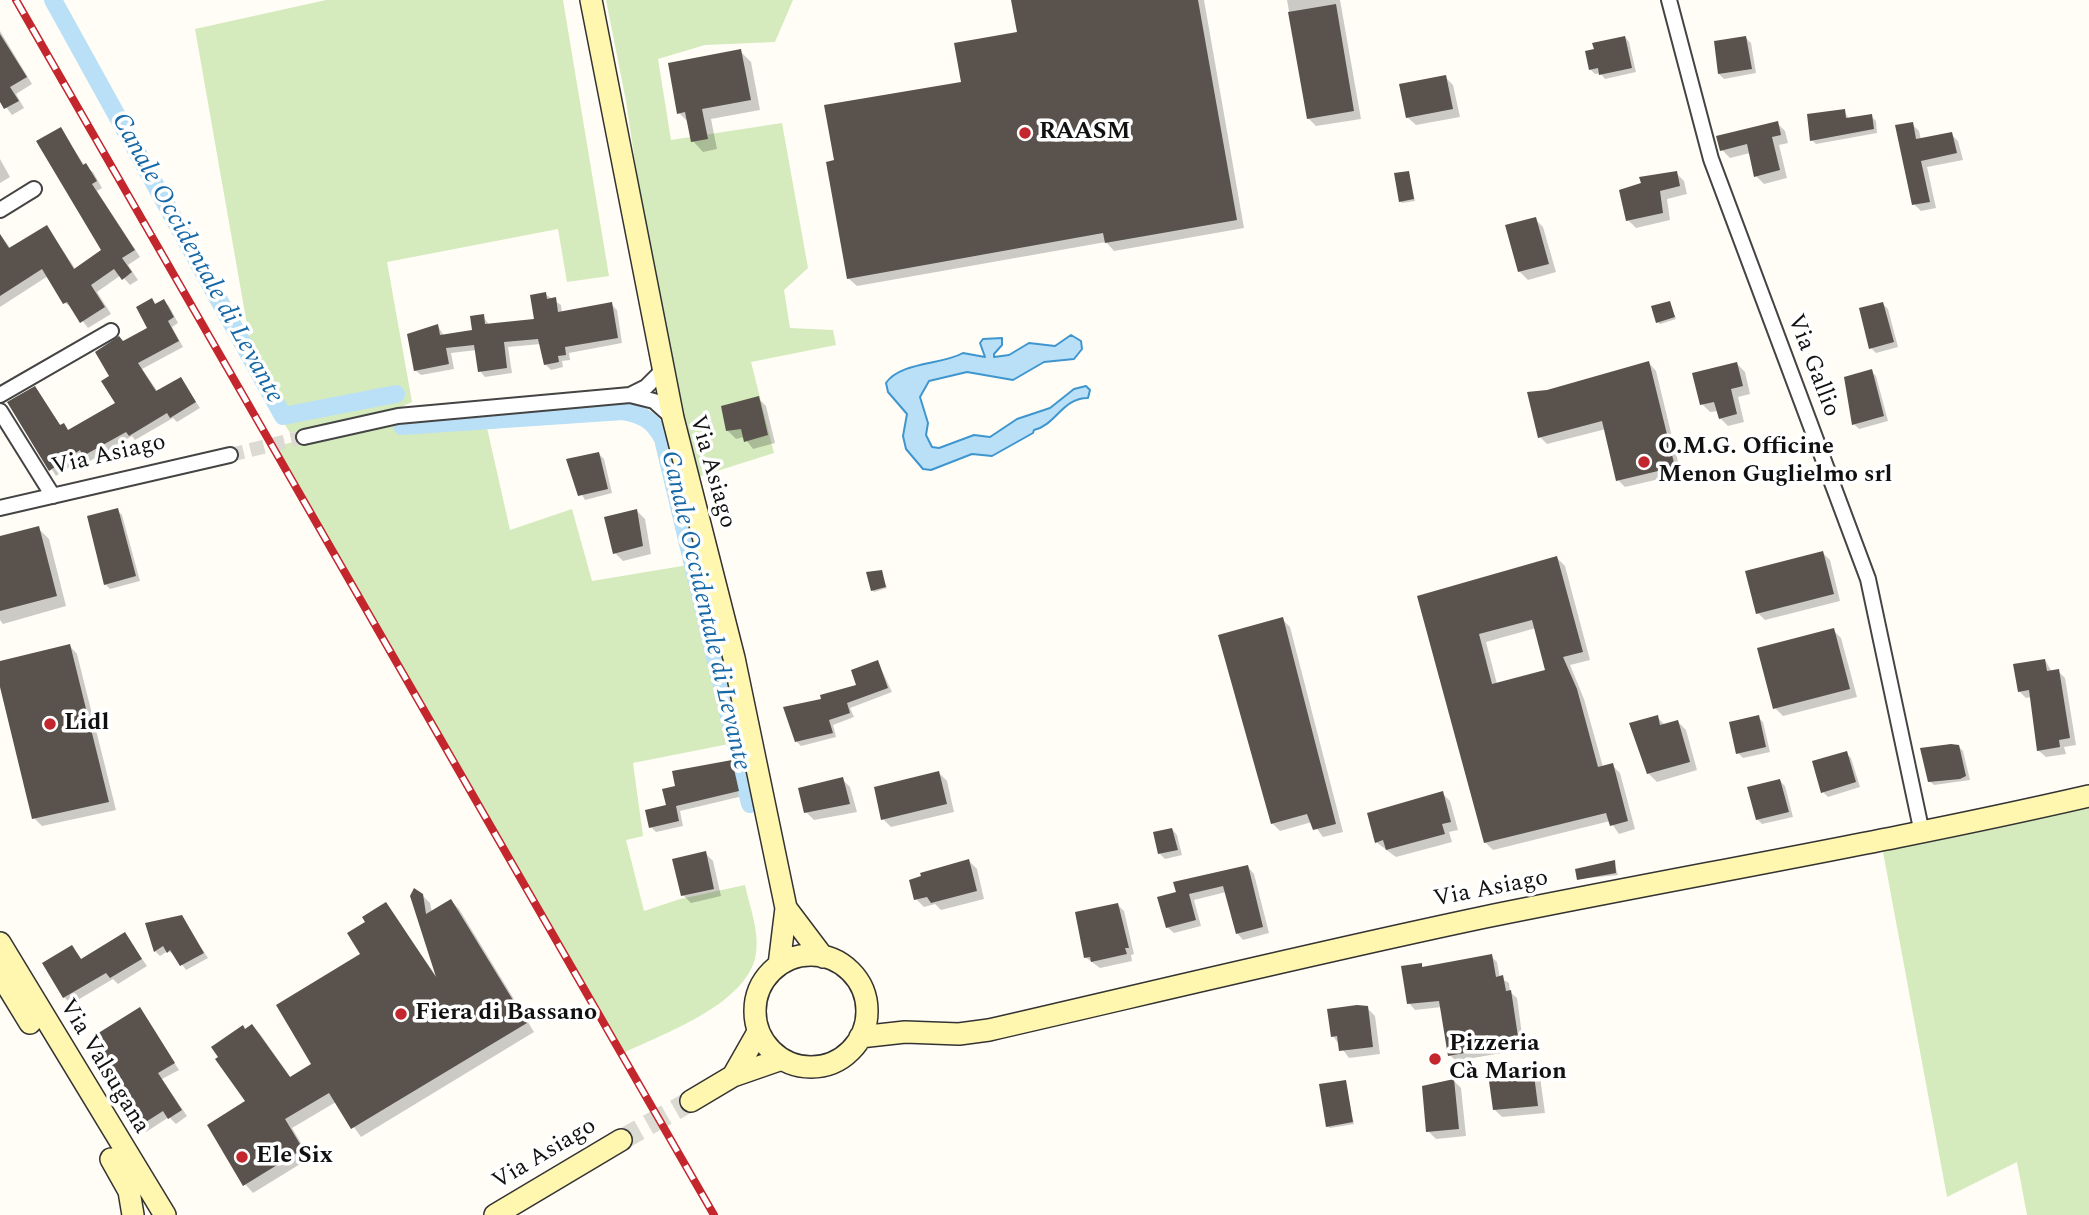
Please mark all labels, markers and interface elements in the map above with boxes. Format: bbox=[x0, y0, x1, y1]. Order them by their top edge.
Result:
water label: Canale Occidentale di Levante bbox=[103, 108, 289, 410]
place label: RAASM bbox=[1039, 119, 1130, 147]
marker: RAASM bbox=[1017, 125, 1033, 141]
street label: Via Gallio bbox=[1779, 311, 1845, 421]
street label: Via Asiago bbox=[681, 412, 741, 532]
street label: Via Asiago bbox=[49, 429, 169, 483]
place label: O.M.G. Officine Menon Guglielmo srl bbox=[1658, 434, 1892, 490]
water label: Canale Occidentale di Levante bbox=[652, 448, 756, 774]
marker: O.M.G. Officine Menon Guglielmo srl bbox=[1636, 454, 1652, 470]
place label: Lidl bbox=[64, 710, 109, 738]
marker: Lidl bbox=[42, 716, 58, 732]
street label: Via Asiago bbox=[1431, 865, 1551, 915]
street label: Via Valsugana bbox=[51, 994, 155, 1140]
place label: Fiera di Bassano bbox=[415, 1000, 597, 1028]
marker: Fiera di Bassano bbox=[393, 1006, 409, 1022]
place label: Pizzeria Cà Marion bbox=[1449, 1031, 1567, 1087]
marker: Pizzeria Cà Marion bbox=[1427, 1051, 1443, 1067]
street label: Via Asiago bbox=[488, 1113, 602, 1197]
place label: Ele Six bbox=[256, 1143, 333, 1171]
marker: Ele Six bbox=[234, 1149, 250, 1165]

